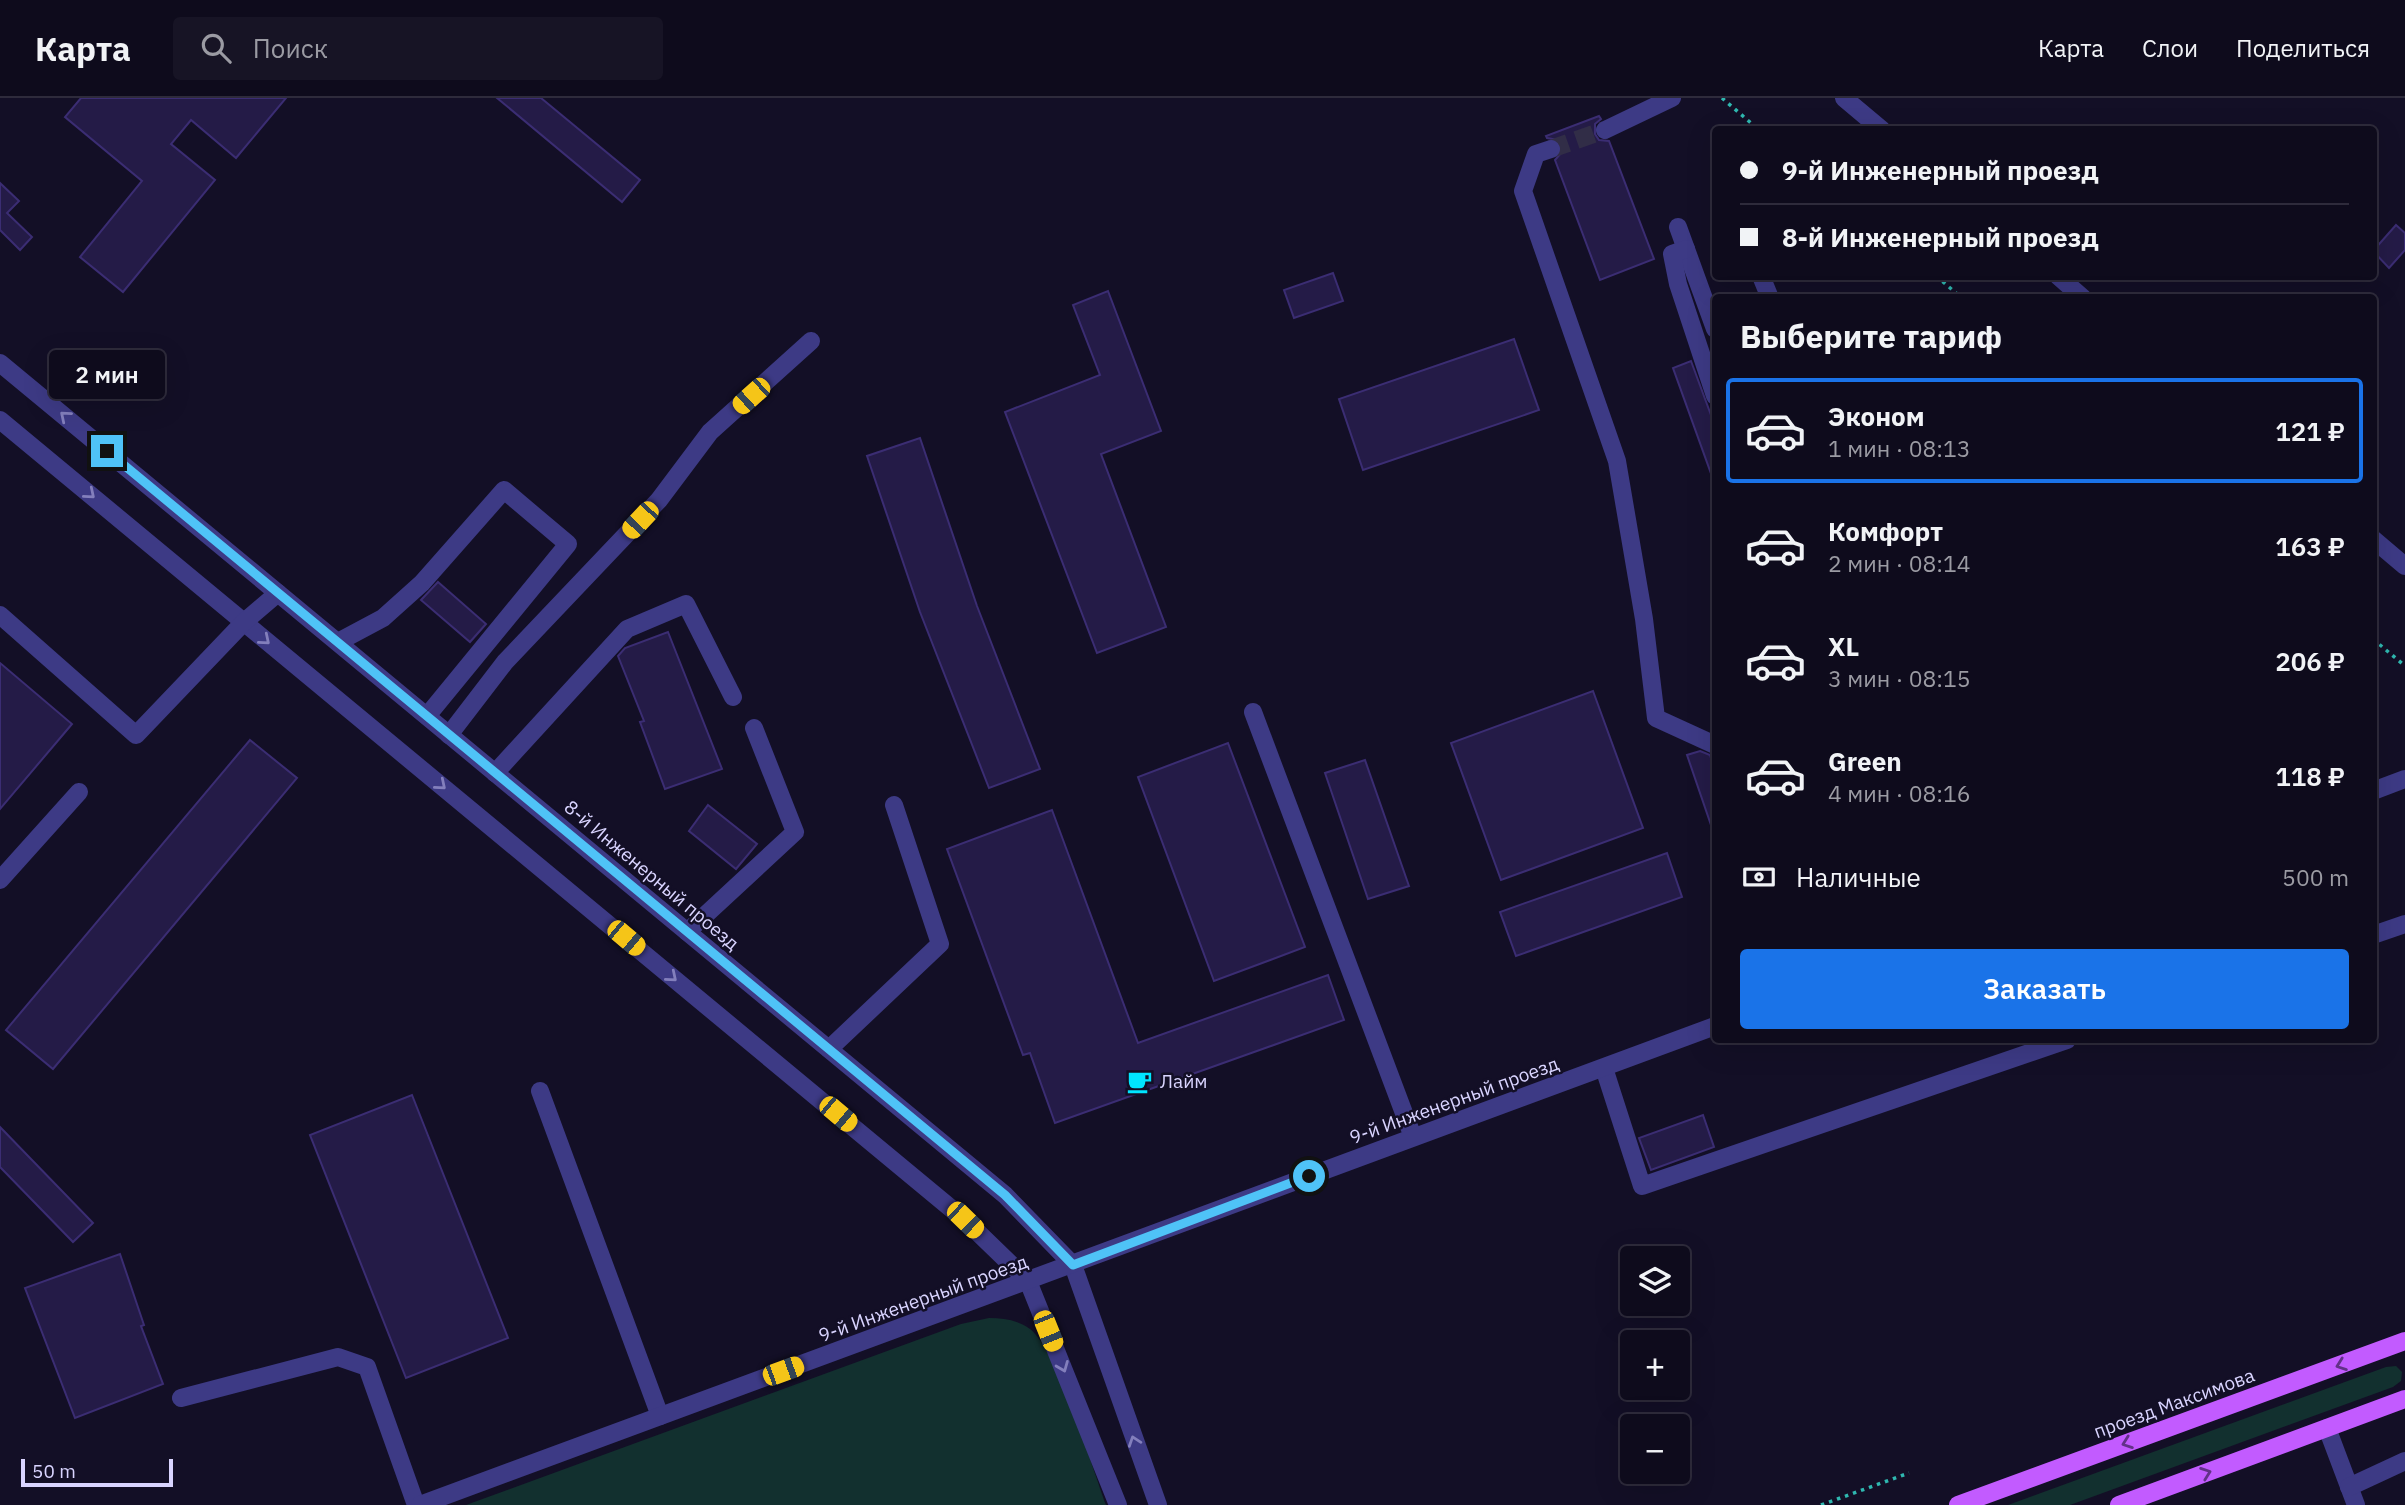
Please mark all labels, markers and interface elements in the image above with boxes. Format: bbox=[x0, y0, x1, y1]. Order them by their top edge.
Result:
search box bbox=[173, 17, 663, 80]
text: Карта bbox=[35, 27, 131, 70]
icon: search bbox=[197, 29, 235, 67]
text: Поиск bbox=[253, 31, 328, 65]
text: Карта bbox=[2038, 32, 2104, 64]
text: Слои bbox=[2142, 32, 2198, 64]
text: Поделиться bbox=[2236, 32, 2370, 64]
text: 9-й Инженерный проезд bbox=[1782, 153, 2099, 187]
text: 8-й Инженерный проезд bbox=[1782, 220, 2099, 254]
text: Выберите тариф bbox=[1740, 315, 2002, 357]
callout: 2 мин bbox=[49, 350, 165, 398]
text: 2 мин bbox=[75, 359, 139, 389]
car bbox=[729, 374, 774, 418]
icon: car bbox=[1744, 399, 1807, 462]
text: Эконом bbox=[1828, 399, 1925, 433]
one-way arrow bbox=[61, 412, 73, 425]
text: 121 ₽ bbox=[2275, 414, 2345, 448]
text: 1 мин · 08:13 bbox=[1828, 433, 1971, 463]
route end bbox=[91, 435, 123, 467]
one-way arrow bbox=[83, 486, 95, 499]
car bbox=[618, 497, 663, 543]
icon: car bbox=[1744, 514, 1807, 577]
text: Комфорт bbox=[1828, 514, 1943, 548]
text: 163 ₽ bbox=[2275, 529, 2345, 563]
text: 2 мин · 08:14 bbox=[1828, 548, 1971, 578]
icon: car bbox=[1744, 629, 1807, 692]
text: XL bbox=[1828, 629, 1859, 663]
one-way arrow bbox=[258, 631, 270, 644]
text: 206 ₽ bbox=[2275, 644, 2345, 678]
text: 3 мин · 08:15 bbox=[1828, 663, 1971, 693]
icon: car bbox=[1744, 744, 1807, 807]
text: Green bbox=[1828, 744, 1902, 778]
text: 118 ₽ bbox=[2275, 759, 2345, 793]
one-way arrow bbox=[432, 777, 445, 789]
text: 4 мин · 08:16 bbox=[1828, 778, 1971, 808]
street label: 8-й Инженерный проезд bbox=[560, 795, 744, 955]
icon: cash bbox=[1740, 858, 1778, 896]
text: Наличные bbox=[1796, 860, 1921, 894]
text: 500 m bbox=[2282, 862, 2349, 892]
car bbox=[604, 916, 649, 960]
button: Заказать bbox=[1740, 949, 2349, 1029]
one-way arrow bbox=[664, 969, 677, 981]
street label: 9-й Инженерный проезд bbox=[1346, 1051, 1562, 1149]
cafe icon: Лайм bbox=[1126, 1067, 1154, 1095]
place label: Лайм bbox=[1160, 1069, 1208, 1093]
car bbox=[816, 1092, 861, 1136]
route start bbox=[1293, 1160, 1325, 1192]
car bbox=[943, 1198, 988, 1242]
map controls bbox=[1620, 1246, 1690, 1484]
button: layers bbox=[1620, 1246, 1690, 1316]
street label: 9-й Инженерный проезд bbox=[815, 1249, 1031, 1347]
car bbox=[1031, 1308, 1066, 1354]
button: + bbox=[1620, 1330, 1690, 1400]
car bbox=[760, 1354, 807, 1388]
one-way arrow bbox=[2335, 1356, 2347, 1370]
one-way arrow bbox=[1054, 1361, 1068, 1373]
street label: проезд Максимова bbox=[2090, 1363, 2258, 1443]
button: − bbox=[1620, 1414, 1690, 1484]
one-way arrow bbox=[2122, 1435, 2134, 1449]
one-way arrow bbox=[1128, 1436, 1142, 1448]
scale bar bbox=[21, 1456, 173, 1488]
text: 50 m bbox=[32, 1459, 76, 1483]
one-way arrow bbox=[2200, 1467, 2212, 1481]

